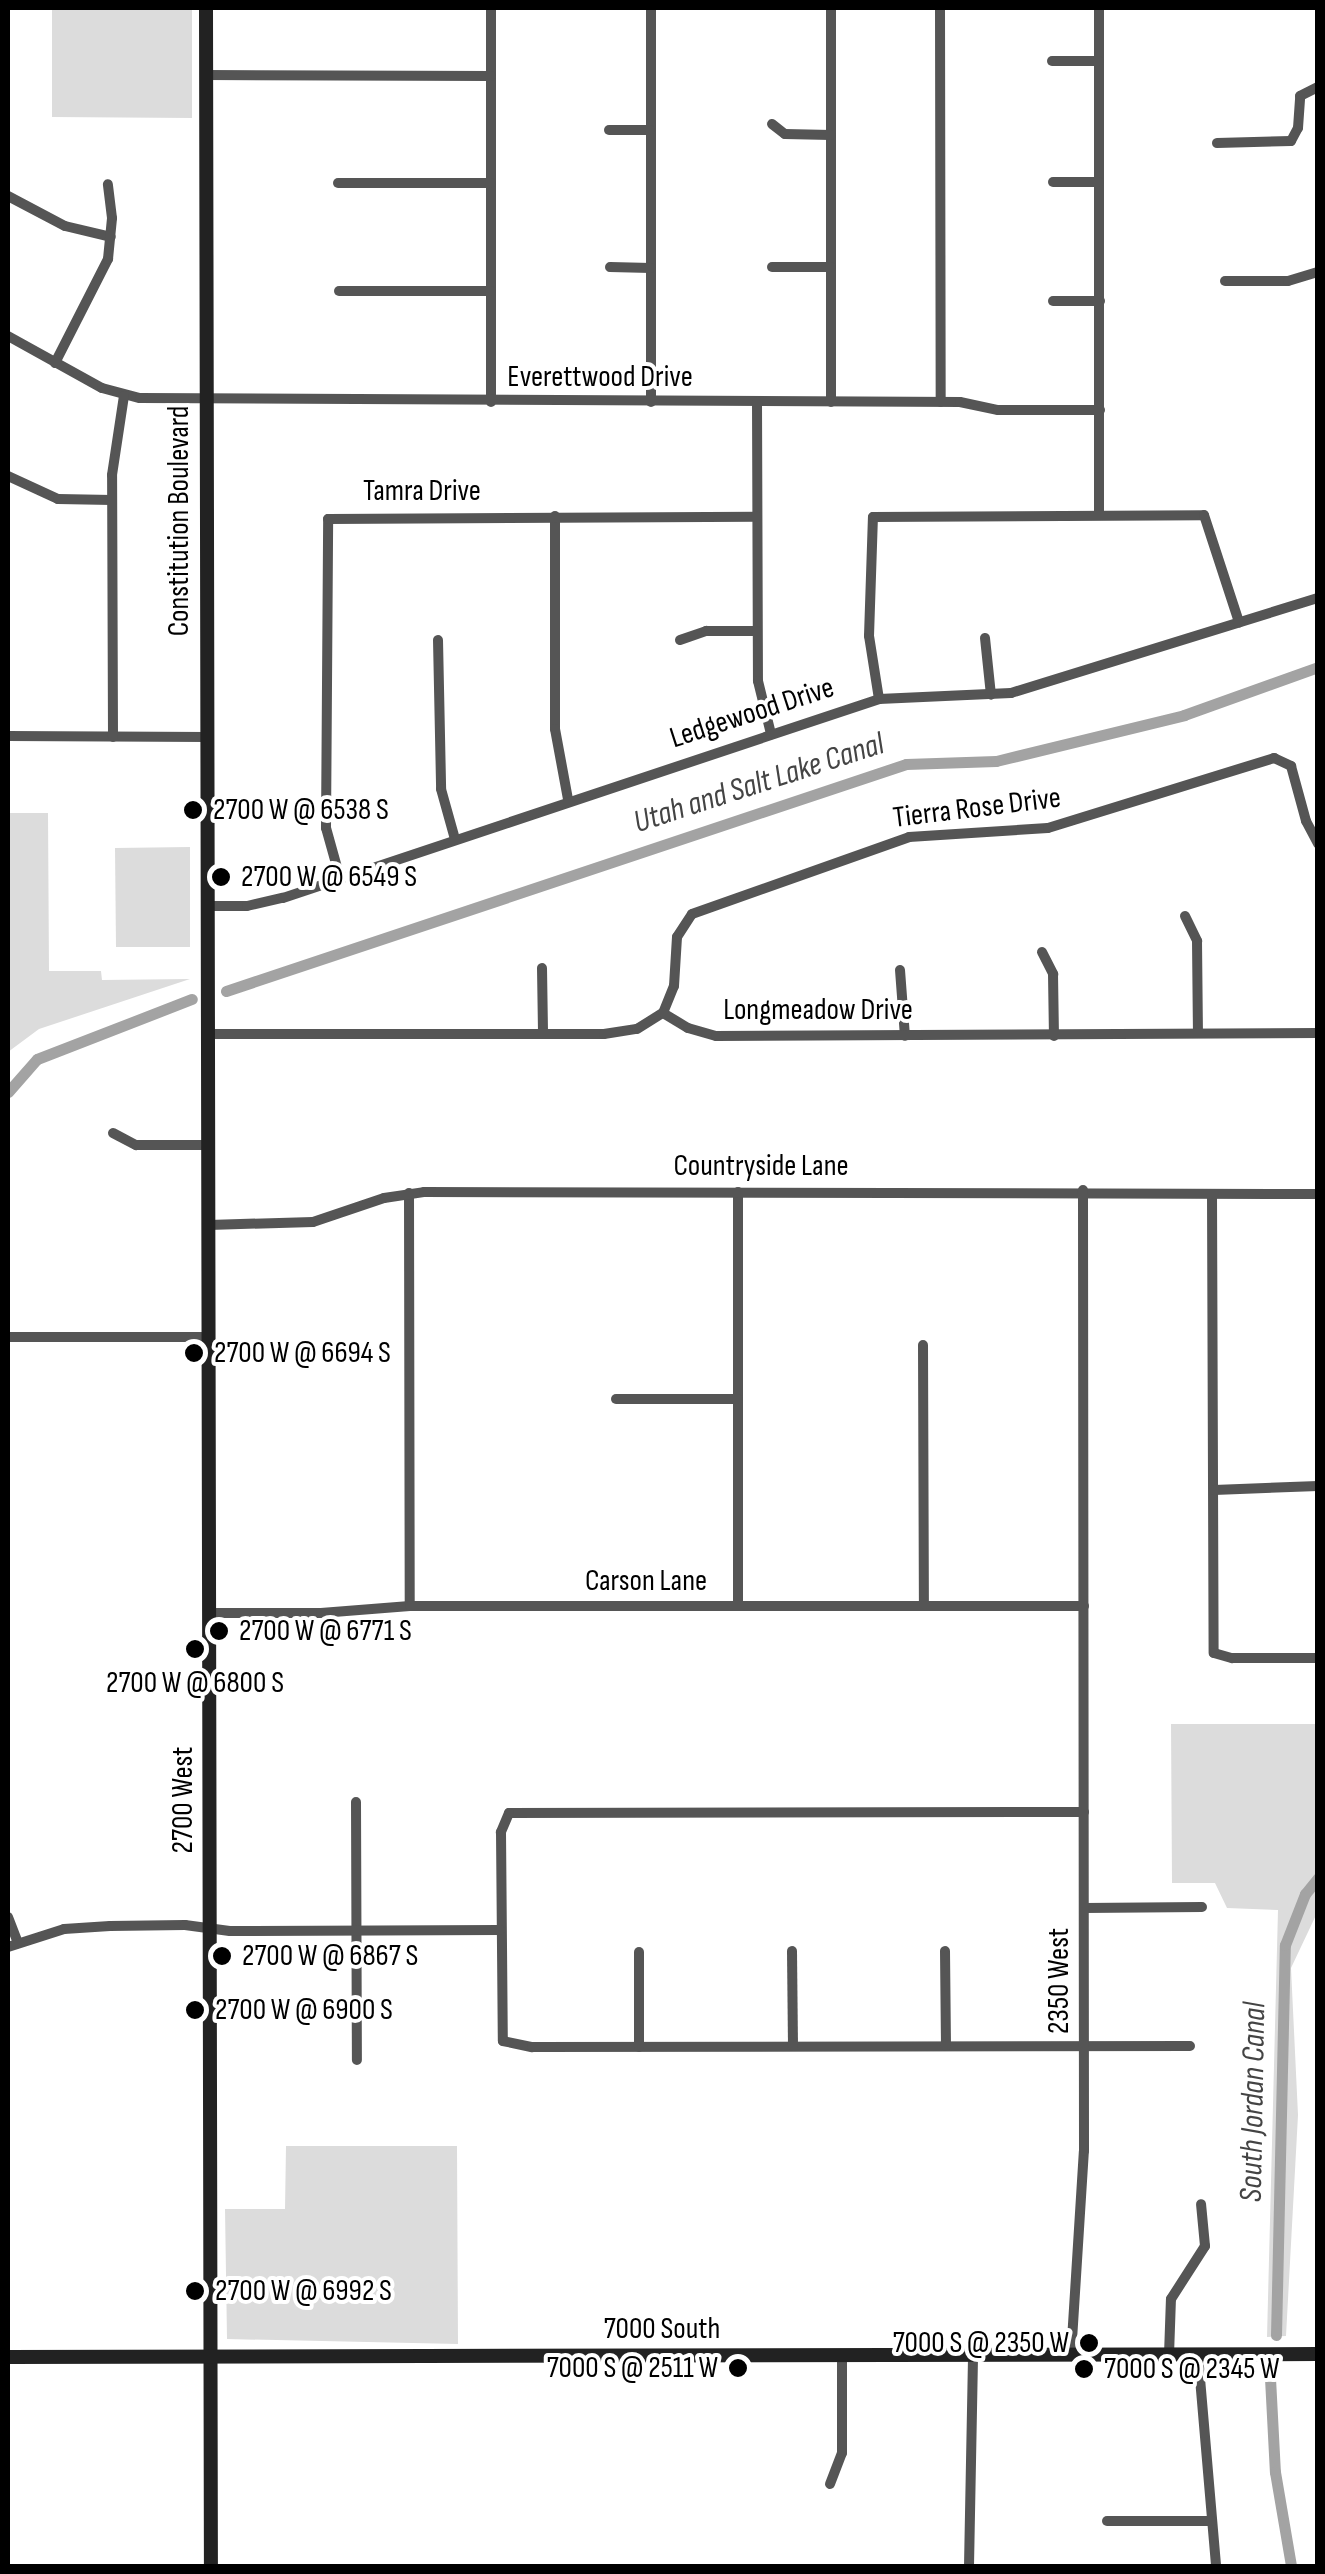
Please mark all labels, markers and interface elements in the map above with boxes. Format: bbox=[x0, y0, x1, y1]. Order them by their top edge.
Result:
street label: Everettwood Drive bbox=[507, 359, 693, 395]
street label: Constitution Boulevard bbox=[161, 406, 197, 636]
street label: Tamra Drive bbox=[363, 473, 481, 509]
street label: Ledgewood Drive bbox=[665, 670, 839, 756]
water label: Utah and Salt Lake Canal bbox=[629, 725, 889, 843]
street label: Tierra Rose Drive bbox=[891, 780, 1063, 836]
place label: 2700 W @ 6538 S bbox=[213, 792, 389, 828]
marker: 2700 W @ 6538 S bbox=[182, 799, 204, 821]
place label: 2700 W @ 6549 S bbox=[241, 859, 417, 895]
marker: 2700 W @ 6549 S bbox=[210, 866, 232, 888]
street label: Longmeadow Drive bbox=[723, 992, 913, 1028]
street label: Countryside Lane bbox=[673, 1148, 849, 1184]
place label: 2700 W @ 6694 S bbox=[214, 1335, 391, 1371]
marker: 2700 W @ 6694 S bbox=[183, 1342, 205, 1364]
street label: Carson Lane bbox=[585, 1563, 707, 1599]
place label: 2700 W @ 6771 S bbox=[239, 1613, 412, 1649]
marker: 2700 W @ 6771 S bbox=[208, 1620, 230, 1642]
marker: 2700 W @ 6800 S bbox=[184, 1638, 206, 1660]
place label: 2700 W @ 6800 S bbox=[106, 1665, 284, 1701]
street label: 2700 West bbox=[165, 1747, 201, 1853]
street label: 2350 West bbox=[1041, 1928, 1077, 2034]
place label: 2700 W @ 6867 S bbox=[242, 1938, 418, 1974]
marker: 2700 W @ 6867 S bbox=[211, 1945, 233, 1967]
place label: 2700 W @ 6900 S bbox=[215, 1992, 393, 2028]
marker: 2700 W @ 6900 S bbox=[184, 1999, 206, 2021]
water label: South Jordan Canal bbox=[1233, 2002, 1275, 2202]
place label: 2700 W @ 6992 S bbox=[215, 2273, 392, 2309]
marker: 2700 W @ 6992 S bbox=[184, 2280, 206, 2302]
street label: 7000 South bbox=[604, 2311, 720, 2347]
place label: 7000 S @ 2350 W bbox=[893, 2325, 1069, 2361]
marker: 7000 S @ 2350 W bbox=[1078, 2332, 1100, 2354]
place label: 7000 S @ 2511 W bbox=[547, 2350, 718, 2386]
place label: 7000 S @ 2345 W bbox=[1104, 2351, 1280, 2387]
marker: 7000 S @ 2511 W bbox=[727, 2357, 749, 2379]
marker: 7000 S @ 2345 W bbox=[1073, 2358, 1095, 2380]

